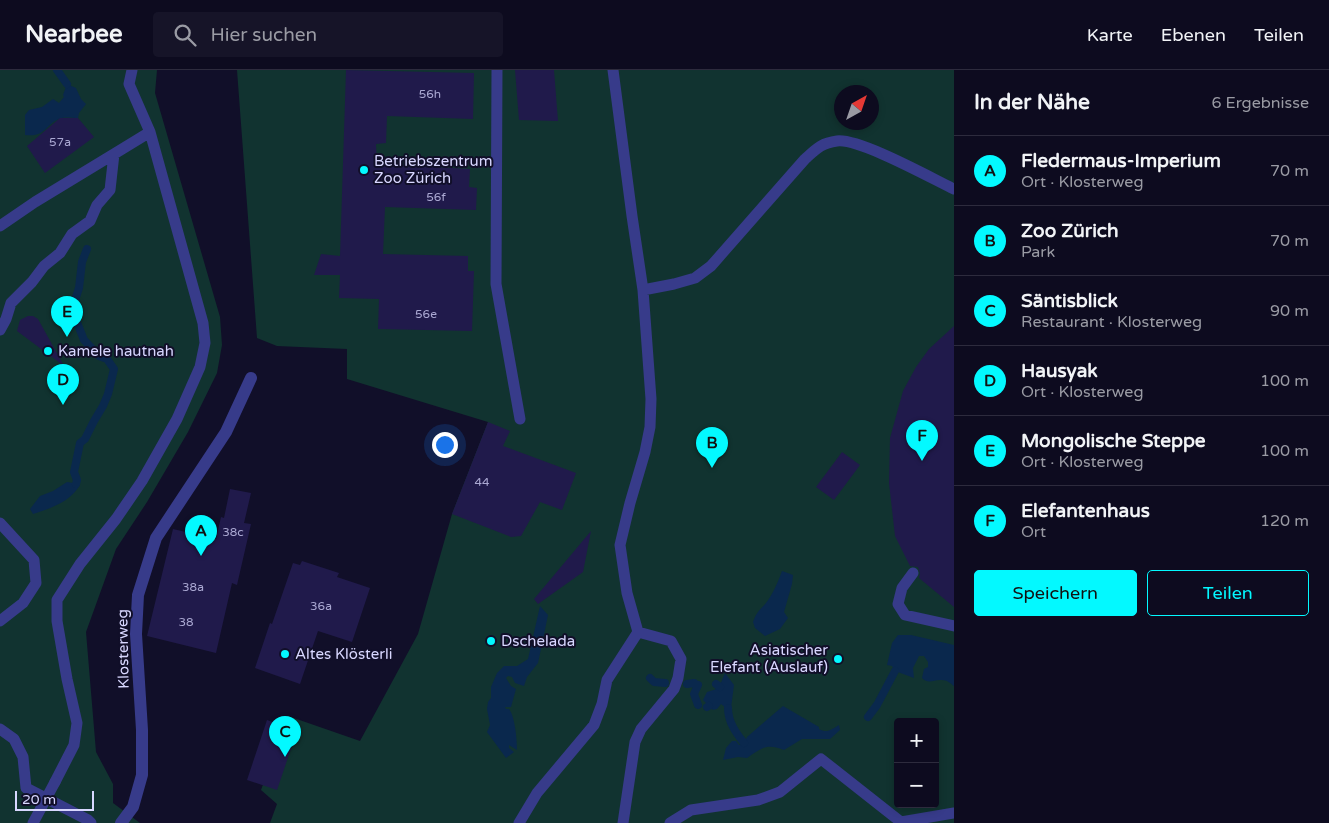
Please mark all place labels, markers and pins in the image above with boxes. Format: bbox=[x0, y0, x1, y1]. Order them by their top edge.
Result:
place label: Betriebszentrum Zoo Zürich bbox=[374, 152, 492, 187]
marker: Betriebszentrum Zoo Zürich bbox=[358, 164, 370, 176]
pin: E bbox=[51, 296, 83, 337]
place label: Kamele hautnah bbox=[58, 342, 174, 360]
marker: Kamele hautnah bbox=[42, 345, 54, 357]
pin: D bbox=[47, 364, 79, 405]
pin: F bbox=[906, 420, 938, 461]
pin: B bbox=[696, 427, 728, 468]
pin: A bbox=[185, 515, 217, 556]
place label: Dschelada bbox=[501, 632, 575, 650]
marker: Dschelada bbox=[485, 635, 497, 647]
place label: Asiatischer Elefant (Auslauf) bbox=[710, 641, 828, 676]
place label: Altes Klösterli bbox=[295, 645, 392, 663]
marker: Altes Klösterli bbox=[279, 648, 291, 660]
marker: Asiatischer Elefant (Auslauf) bbox=[832, 653, 844, 665]
pin: C bbox=[269, 716, 301, 757]

